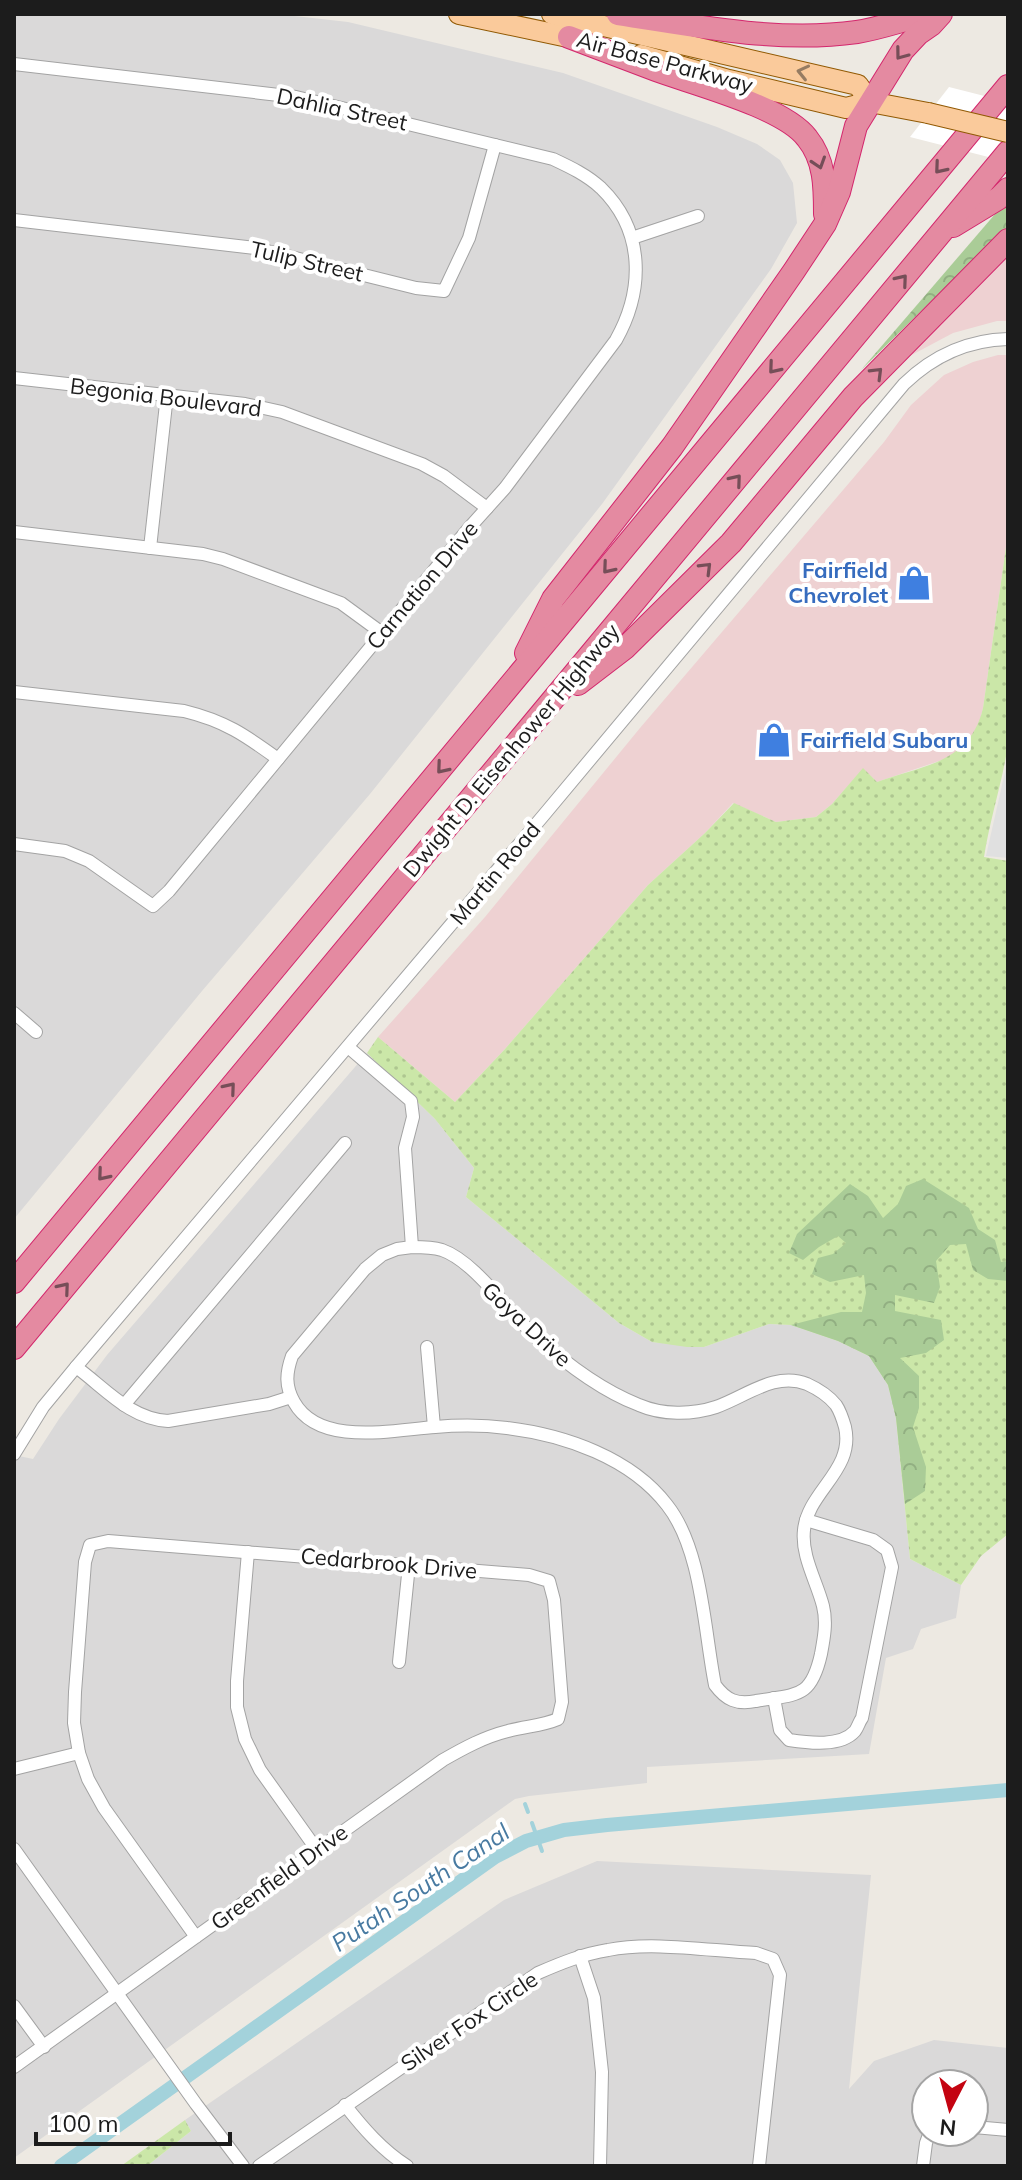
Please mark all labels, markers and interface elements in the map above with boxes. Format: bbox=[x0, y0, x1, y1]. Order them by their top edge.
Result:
street label: Air Base Parkway bbox=[574, 25, 757, 99]
one-way arrow bbox=[896, 45, 911, 60]
one-way arrow bbox=[796, 64, 810, 81]
street label: Dahlia Street bbox=[274, 82, 410, 137]
one-way arrow bbox=[810, 156, 826, 170]
one-way arrow bbox=[935, 159, 950, 173]
street label: Tulip Street bbox=[248, 234, 366, 288]
one-way arrow bbox=[892, 274, 907, 289]
one-way arrow bbox=[769, 359, 784, 373]
one-way arrow bbox=[868, 368, 883, 382]
street label: Begonia Boulevard bbox=[69, 371, 263, 423]
one-way arrow bbox=[726, 475, 741, 489]
street label: Carnation Drive bbox=[360, 515, 484, 655]
place label: Fairfield Chevrolet bbox=[788, 556, 888, 609]
one-way arrow bbox=[603, 559, 618, 573]
one-way arrow bbox=[696, 563, 711, 577]
shop icon: Fairfield Chevrolet bbox=[895, 564, 933, 602]
street label: Dwight D. Eisenhower Highway bbox=[397, 617, 626, 883]
shop icon: Fairfield Subaru bbox=[755, 721, 793, 759]
place label: Fairfield Subaru bbox=[800, 726, 968, 754]
one-way arrow bbox=[437, 759, 452, 773]
street label: Martin Road bbox=[444, 816, 546, 930]
one-way arrow bbox=[220, 1083, 235, 1097]
one-way arrow bbox=[98, 1166, 113, 1180]
street label: Goya Drive bbox=[476, 1276, 578, 1372]
one-way arrow bbox=[54, 1283, 69, 1297]
street label: Cedarbrook Drive bbox=[300, 1541, 478, 1585]
water label: Putah South Canal bbox=[325, 1816, 515, 1958]
street label: Greenfield Drive bbox=[205, 1818, 353, 1936]
street label: Silver Fox Circle bbox=[395, 1965, 543, 2077]
north arrow bbox=[910, 2068, 990, 2148]
scale bar bbox=[36, 2096, 230, 2146]
text: 100 m bbox=[48, 2108, 119, 2138]
text: N bbox=[938, 2113, 958, 2143]

